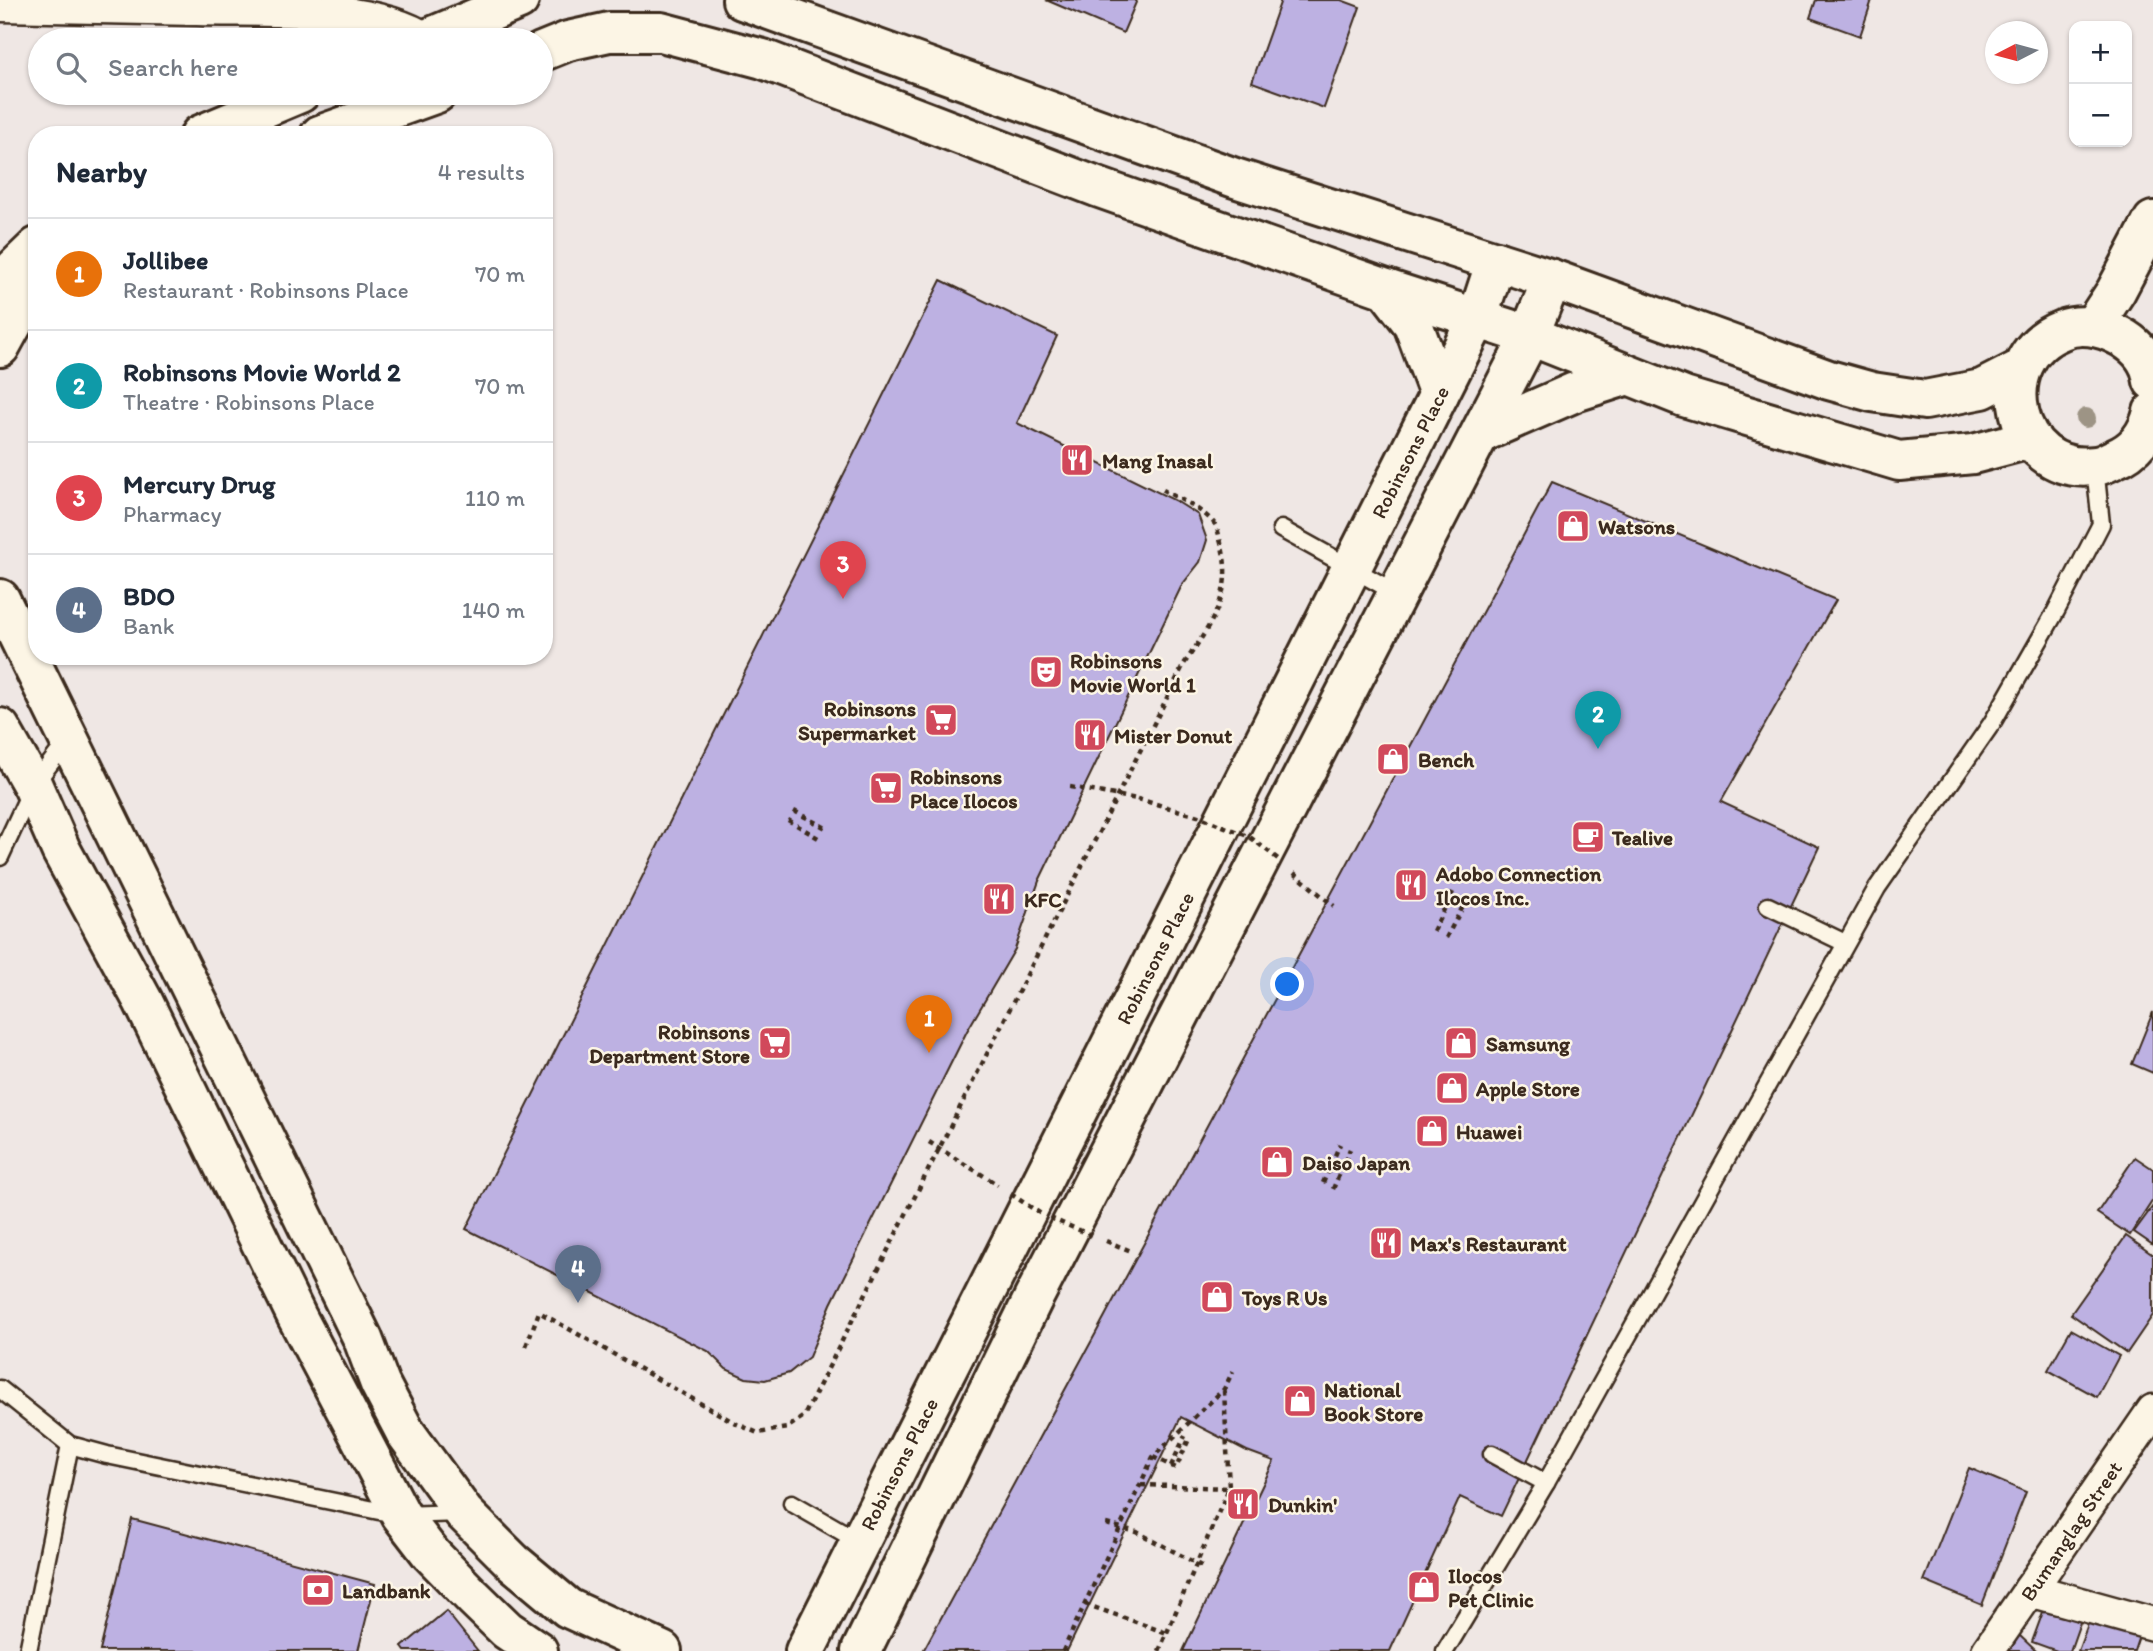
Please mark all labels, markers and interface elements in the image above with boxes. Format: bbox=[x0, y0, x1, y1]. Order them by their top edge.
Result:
north arrow bbox=[1985, 21, 2048, 84]
map controls bbox=[2069, 21, 2132, 147]
button: + bbox=[2069, 21, 2132, 84]
search box bbox=[28, 28, 553, 105]
icon: search bbox=[52, 48, 90, 86]
text: Search here bbox=[108, 51, 238, 83]
button: − bbox=[2069, 84, 2132, 147]
text: Nearby bbox=[56, 153, 147, 190]
text: 4 results bbox=[438, 158, 525, 186]
text: Jollibee bbox=[123, 244, 208, 276]
text: 1 bbox=[74, 260, 84, 288]
text: 70 m bbox=[475, 260, 525, 288]
text: Restaurant · Robinsons Place bbox=[123, 276, 409, 304]
text: Robinsons Movie World 2 bbox=[123, 356, 401, 388]
text: 2 bbox=[73, 372, 85, 400]
text: 70 m bbox=[475, 372, 525, 400]
street label: Robinsons Place bbox=[1366, 381, 1454, 523]
text: Theatre · Robinsons Place bbox=[123, 388, 375, 416]
restaurant icon: Mang Inasal bbox=[1058, 441, 1096, 479]
place label: Mang Inasal bbox=[1102, 448, 1214, 474]
text: Mercury Drug bbox=[123, 468, 275, 500]
text: 3 bbox=[73, 484, 85, 512]
text: 110 m bbox=[465, 484, 525, 512]
text: Pharmacy bbox=[123, 500, 221, 528]
shop icon: Watsons bbox=[1554, 507, 1592, 545]
place label: Watsons bbox=[1598, 514, 1675, 539]
pin: 3 bbox=[820, 541, 866, 599]
text: BDO bbox=[123, 580, 175, 612]
text: 4 bbox=[72, 596, 86, 624]
text: 140 m bbox=[462, 596, 525, 624]
text: Bank bbox=[123, 612, 175, 640]
place label: Robinsons Movie World 1 bbox=[1070, 648, 1196, 697]
theatre icon: Robinsons Movie World 1 bbox=[1027, 653, 1065, 691]
pin: 2 bbox=[1575, 691, 1621, 749]
place label: Robinsons Supermarket bbox=[798, 696, 916, 746]
supermarket icon: Robinsons Supermarket bbox=[922, 701, 960, 739]
restaurant icon: Mister Donut bbox=[1071, 716, 1109, 754]
place label: Mister Donut bbox=[1114, 723, 1232, 748]
shop icon: Bench bbox=[1374, 740, 1412, 778]
place label: Bench bbox=[1418, 747, 1475, 772]
place label: Robinsons Place Ilocos bbox=[910, 764, 1018, 813]
supermarket icon: Robinsons Place Ilocos bbox=[867, 769, 905, 807]
cafe icon: Tealive bbox=[1569, 818, 1607, 856]
place label: Tealive bbox=[1611, 825, 1673, 850]
place label: Adobo Connection Ilocos Inc. bbox=[1435, 861, 1602, 910]
restaurant icon: Adobo Connection Ilocos Inc. bbox=[1392, 866, 1430, 904]
restaurant icon: KFC bbox=[980, 880, 1018, 918]
place label: KFC bbox=[1024, 887, 1062, 912]
street label: Robinsons Place bbox=[1111, 887, 1199, 1029]
your location bbox=[1270, 967, 1304, 1001]
pin: 1 bbox=[906, 995, 952, 1053]
place label: Robinsons Department Store bbox=[589, 1019, 750, 1069]
supermarket icon: Robinsons Department Store bbox=[756, 1024, 794, 1062]
shop icon: Samsung bbox=[1442, 1024, 1480, 1062]
place label: Samsung bbox=[1486, 1031, 1571, 1057]
shop icon: Apple Store bbox=[1433, 1069, 1471, 1107]
place label: Apple Store bbox=[1475, 1076, 1580, 1102]
shop icon: Huawei bbox=[1413, 1112, 1451, 1150]
place label: Huawei bbox=[1456, 1119, 1522, 1144]
shop icon: Daiso Japan bbox=[1258, 1143, 1296, 1181]
place label: Daiso Japan bbox=[1302, 1150, 1410, 1176]
restaurant icon: Max's Restaurant bbox=[1367, 1224, 1405, 1262]
place label: Max's Restaurant bbox=[1410, 1231, 1567, 1256]
pin: 4 bbox=[555, 1245, 601, 1303]
shop icon: Toys R Us bbox=[1198, 1278, 1236, 1316]
place label: Toys R Us bbox=[1241, 1285, 1328, 1311]
place label: National Book Store bbox=[1324, 1377, 1423, 1426]
shop icon: National Book Store bbox=[1281, 1382, 1319, 1420]
street label: Robinsons Place bbox=[855, 1393, 943, 1535]
street label: Bumanglag Street bbox=[2015, 1456, 2127, 1606]
restaurant icon: Dunkin' bbox=[1224, 1485, 1262, 1523]
place label: Dunkin' bbox=[1268, 1492, 1337, 1517]
place label: Ilocos Pet Clinic bbox=[1448, 1563, 1534, 1612]
shop icon: Ilocos Pet Clinic bbox=[1405, 1568, 1443, 1606]
bank icon: Landbank bbox=[299, 1571, 337, 1609]
place label: Landbank bbox=[342, 1578, 431, 1603]

